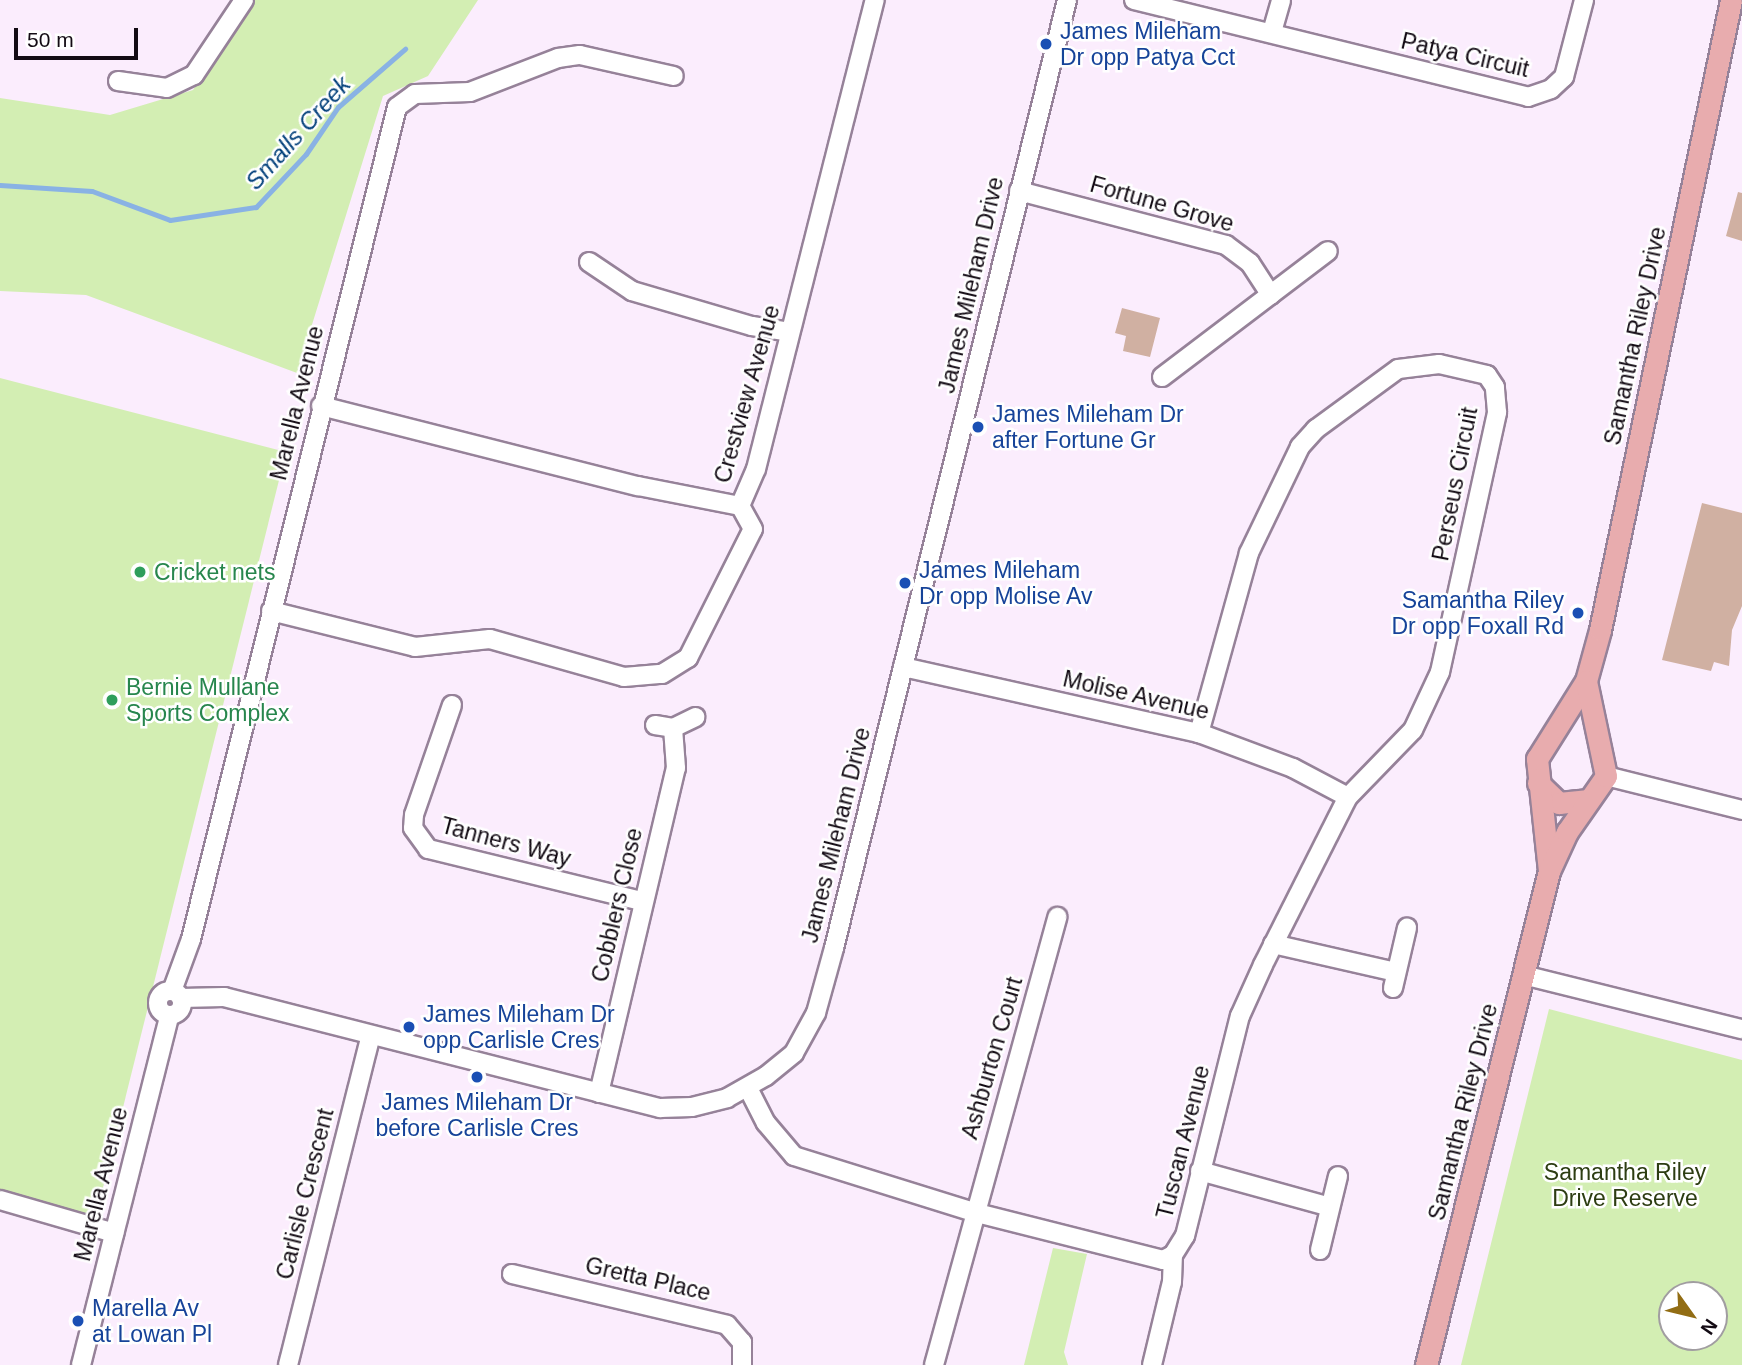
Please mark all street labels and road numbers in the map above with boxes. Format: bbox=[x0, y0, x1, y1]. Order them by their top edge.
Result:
street label: Patya Circuit bbox=[1398, 27, 1532, 83]
street label: Fortune Grove bbox=[1087, 170, 1237, 238]
street label: James Mileham Drive bbox=[933, 174, 1009, 396]
street label: Samantha Riley Drive bbox=[1598, 224, 1672, 448]
street label: Crestview Avenue bbox=[708, 301, 786, 487]
street label: Marella Avenue bbox=[264, 322, 330, 484]
street label: Perseus Circuit bbox=[1427, 405, 1483, 563]
street label: Molise Avenue bbox=[1060, 665, 1212, 725]
street label: James Mileham Drive bbox=[796, 724, 876, 946]
street label: Tanners Way bbox=[438, 811, 574, 873]
street label: Cobblers Close bbox=[586, 825, 648, 985]
street label: Ashburton Court bbox=[956, 974, 1028, 1142]
street label: Samantha Riley Drive bbox=[1423, 1001, 1503, 1223]
street label: Tuscan Avenue bbox=[1150, 1062, 1216, 1222]
street label: Marella Avenue bbox=[68, 1103, 134, 1265]
street label: Carlisle Crescent bbox=[270, 1106, 340, 1282]
street label: Gretta Place bbox=[583, 1251, 713, 1307]

